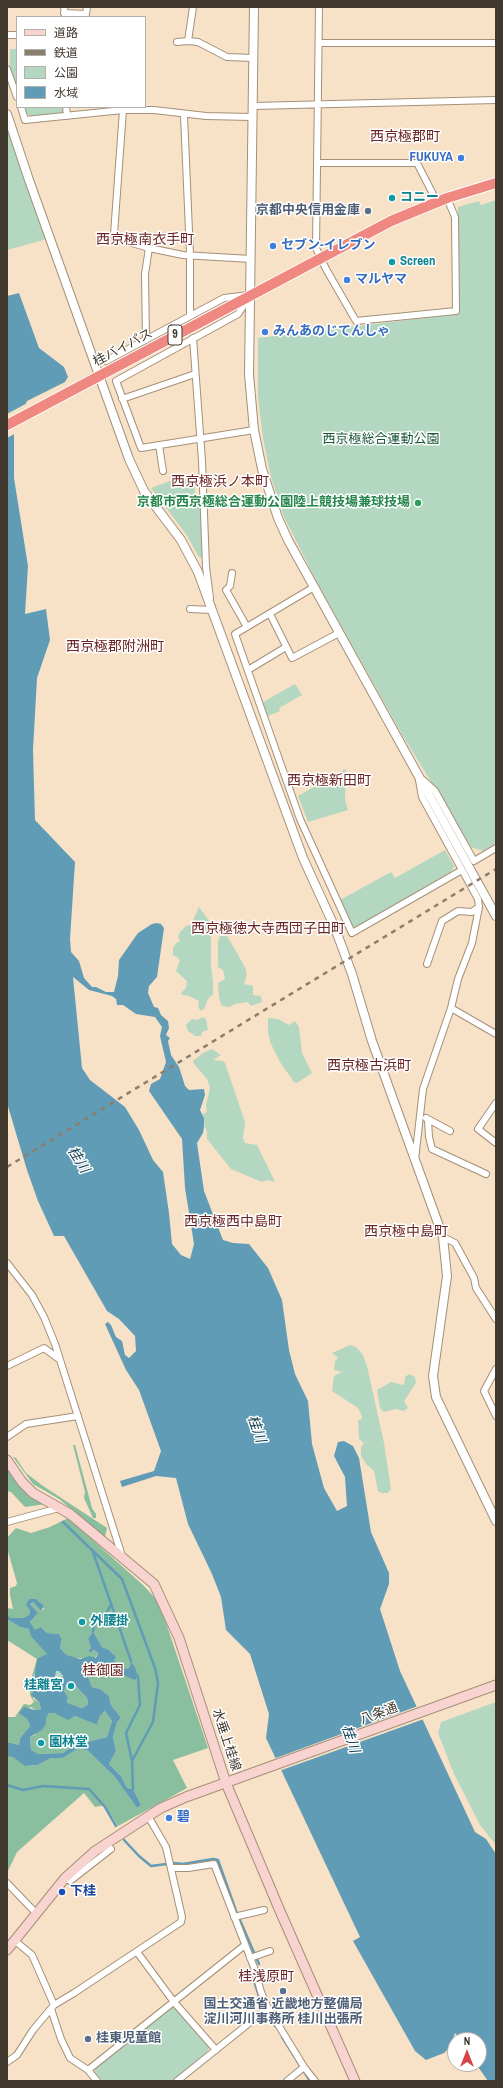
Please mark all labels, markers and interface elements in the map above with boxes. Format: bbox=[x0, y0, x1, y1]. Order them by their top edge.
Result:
legend bbox=[16, 16, 146, 108]
text: 道路 bbox=[54, 25, 78, 41]
text: 鉄道 bbox=[54, 45, 78, 61]
text: 公園 bbox=[54, 65, 78, 81]
text: 水域 bbox=[54, 85, 78, 101]
district label: 西京極郡町 bbox=[370, 129, 440, 145]
place label: FUKUYA bbox=[410, 150, 453, 166]
marker: FUKUYA bbox=[456, 153, 466, 163]
place label: コニー bbox=[400, 190, 439, 206]
marker: コニー bbox=[387, 193, 397, 203]
place label: 京都中央信用金庫 bbox=[256, 203, 360, 219]
marker: 京都中央信用金庫 bbox=[363, 206, 373, 216]
district label: 西京極南衣手町 bbox=[96, 232, 194, 248]
place label: セブン-イレブン bbox=[281, 238, 376, 254]
marker: セブン-イレブン bbox=[268, 241, 278, 251]
place label: Screen bbox=[400, 254, 436, 270]
marker: Screen bbox=[387, 257, 397, 267]
place label: マルヤマ bbox=[355, 272, 407, 288]
marker: マルヤマ bbox=[342, 275, 352, 285]
place label: みんあのじてんしゃ bbox=[273, 324, 390, 340]
road number: 9 bbox=[168, 325, 182, 345]
street label: 桂バイパス bbox=[91, 326, 155, 370]
marker: みんあのじてんしゃ bbox=[260, 327, 270, 337]
park label: 西京極総合運動公園 bbox=[323, 432, 439, 448]
district label: 西京極浜ノ本町 bbox=[171, 474, 269, 490]
place label: 京都市西京極総合運動公園陸上競技場兼球技場 bbox=[137, 495, 410, 511]
marker: 京都市西京極総合運動公園陸上競技場兼球技場 bbox=[413, 498, 423, 508]
district label: 西京極郡附洲町 bbox=[66, 639, 164, 655]
district label: 西京極新田町 bbox=[287, 773, 371, 789]
district label: 西京極徳大寺西団子田町 bbox=[191, 921, 345, 937]
district label: 西京極古浜町 bbox=[327, 1058, 411, 1074]
water label: 桂川 bbox=[63, 1144, 93, 1176]
district label: 西京極西中島町 bbox=[184, 1214, 282, 1230]
district label: 西京極中島町 bbox=[364, 1224, 448, 1240]
water label: 桂川 bbox=[243, 1413, 269, 1445]
place label: 外腰掛 bbox=[90, 1614, 129, 1630]
marker: 外腰掛 bbox=[77, 1617, 87, 1627]
district label: 桂御園 bbox=[82, 1663, 124, 1679]
place label: 桂離宮 bbox=[24, 1678, 63, 1694]
marker: 桂離宮 bbox=[66, 1681, 76, 1691]
street label: 八条通 bbox=[358, 1700, 400, 1728]
street label: 水垂上桂線 bbox=[209, 1707, 243, 1773]
water label: 桂川 bbox=[338, 1723, 362, 1755]
place label: 園林堂 bbox=[49, 1735, 88, 1751]
marker: 園林堂 bbox=[36, 1738, 46, 1748]
place label: 碧 bbox=[177, 1810, 190, 1826]
marker: 碧 bbox=[164, 1813, 174, 1823]
place label: 下桂 bbox=[70, 1884, 96, 1900]
marker: 下桂 bbox=[57, 1887, 67, 1897]
district label: 桂浅原町 bbox=[238, 1969, 294, 1985]
marker: 国土交通省 近畿地方整備局 淀川河川事務所 桂川出張所 bbox=[278, 1986, 288, 1996]
place label: 国土交通省 近畿地方整備局 淀川河川事務所 桂川出張所 bbox=[204, 1997, 362, 2028]
place label: 桂東児童館 bbox=[96, 2031, 161, 2047]
north arrow bbox=[447, 2032, 487, 2072]
marker: 桂東児童館 bbox=[83, 2034, 93, 2044]
text: N bbox=[464, 2034, 470, 2048]

